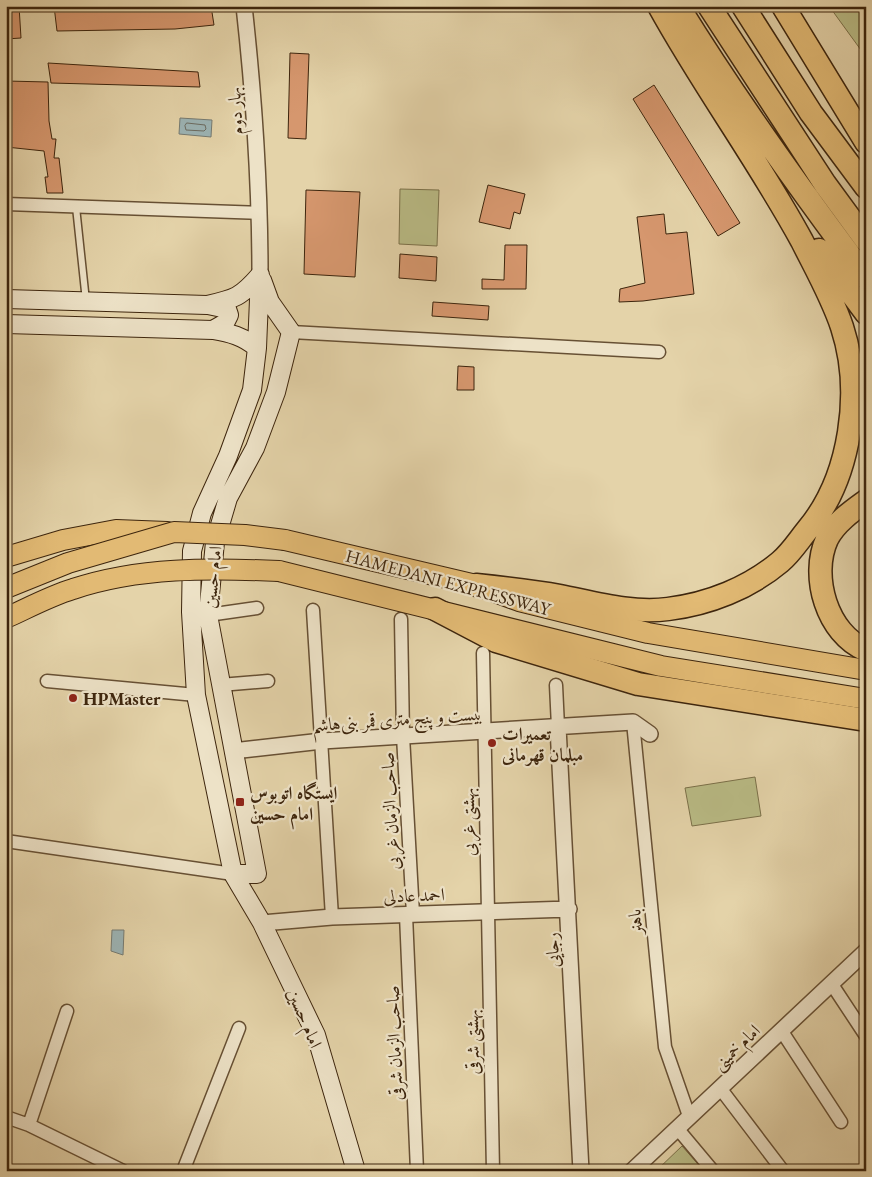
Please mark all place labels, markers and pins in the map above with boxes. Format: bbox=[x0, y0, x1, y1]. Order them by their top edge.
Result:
place label: HPMaster bbox=[83, 687, 161, 710]
marker: HPMaster bbox=[67, 692, 79, 704]
place label: تعمیرات مبلمان قهرمانی bbox=[501, 722, 583, 767]
marker: تعمیرات مبلمان قهرمانی bbox=[486, 737, 498, 749]
place label: ایستگاه اتوبوس امام حسین bbox=[250, 781, 338, 830]
marker: ایستگاه اتوبوس امام حسین bbox=[234, 796, 246, 808]

